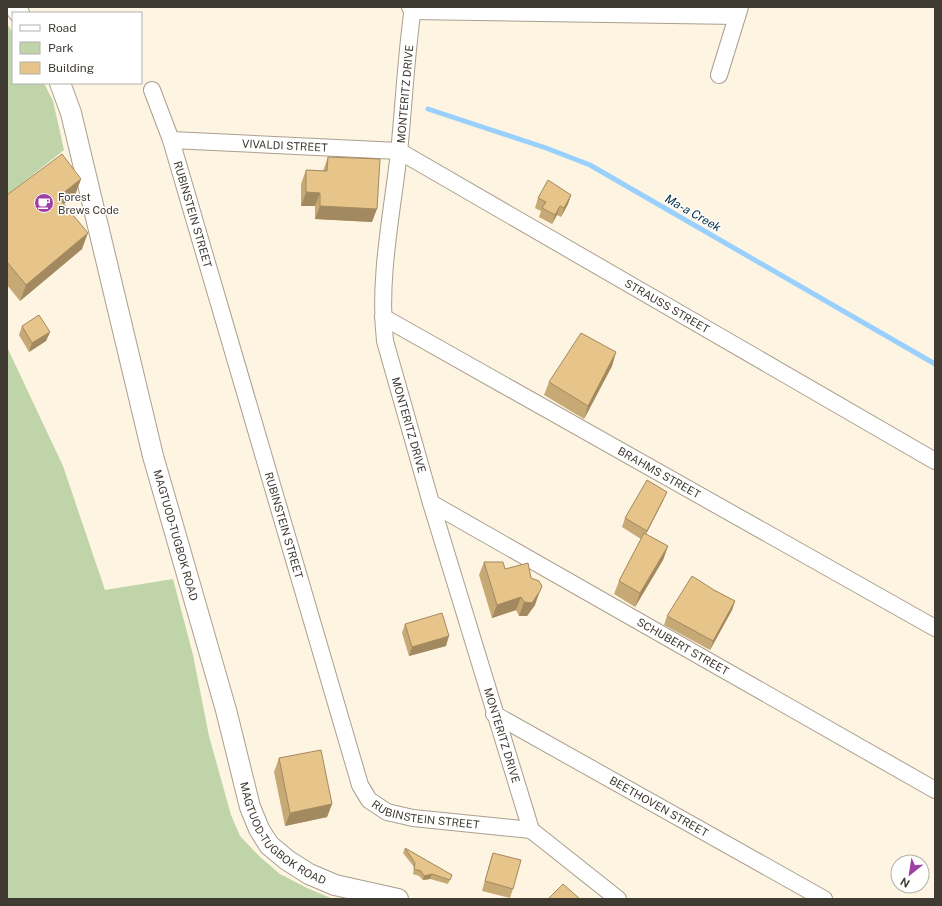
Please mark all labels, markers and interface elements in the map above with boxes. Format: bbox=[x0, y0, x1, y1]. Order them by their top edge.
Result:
legend bbox=[12, 12, 142, 84]
text: Road bbox=[48, 21, 76, 35]
text: Park bbox=[48, 41, 74, 55]
street label: MONTERITZ DRIVE bbox=[395, 44, 415, 144]
text: Building bbox=[48, 61, 94, 75]
street label: VIVALDI STREET bbox=[242, 137, 329, 154]
street label: RUBINSTEIN STREET bbox=[172, 160, 214, 269]
place label: Forest Brews Code bbox=[58, 191, 119, 216]
water label: Ma-a Creek bbox=[663, 191, 724, 235]
cafe icon: Forest Brews Code bbox=[33, 192, 55, 214]
street label: STRAUSS STREET bbox=[623, 277, 712, 335]
street label: MONTERITZ DRIVE bbox=[390, 376, 428, 474]
street label: BRAHMS STREET bbox=[616, 445, 703, 501]
street label: MAGTUOD-TUGBOK ROAD bbox=[151, 468, 200, 603]
street label: RUBINSTEIN STREET bbox=[263, 471, 305, 580]
street label: SCHUBERT STREET bbox=[635, 616, 731, 678]
street label: MONTERITZ DRIVE bbox=[482, 686, 522, 785]
street label: BEETHOVEN STREET bbox=[607, 774, 711, 839]
street label: MAGTUOD-TUGBOK ROAD bbox=[238, 781, 328, 887]
street label: RUBINSTEIN STREET bbox=[370, 798, 480, 831]
north arrow bbox=[890, 854, 930, 894]
text: N bbox=[898, 875, 912, 890]

